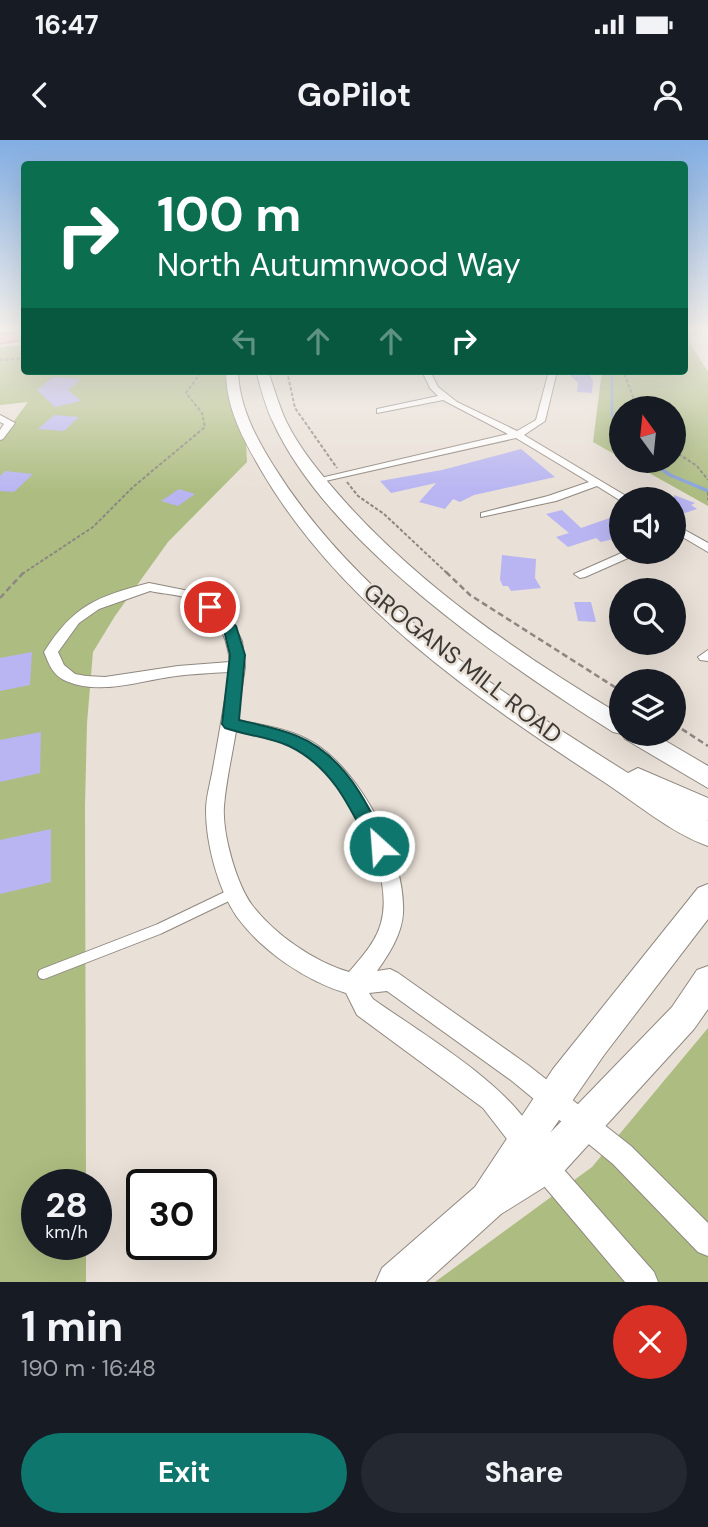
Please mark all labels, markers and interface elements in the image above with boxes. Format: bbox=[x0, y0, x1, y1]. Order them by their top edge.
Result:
text: 16:47 bbox=[35, 8, 98, 42]
text: GoPilot bbox=[297, 74, 411, 116]
icon: back bbox=[21, 76, 59, 114]
icon: person bbox=[649, 76, 687, 114]
text: 100 m bbox=[157, 182, 301, 246]
icon: right bbox=[42, 189, 133, 280]
text: North Autumnwood Way bbox=[157, 244, 521, 286]
icon: left bbox=[226, 322, 264, 360]
icon: ahead bbox=[299, 322, 337, 360]
icon: ahead bbox=[372, 322, 410, 360]
icon: right bbox=[445, 322, 483, 360]
north arrow bbox=[609, 396, 686, 472]
map controls bbox=[609, 396, 686, 746]
button: sound bbox=[609, 487, 686, 564]
street label: GROGANS MILL ROAD bbox=[357, 576, 569, 750]
pin bbox=[180, 577, 240, 637]
button: search bbox=[609, 578, 686, 655]
icon: arrive bbox=[191, 588, 229, 626]
button: layers bbox=[609, 669, 686, 746]
position arrow bbox=[342, 809, 416, 883]
speed limit sign: 30 bbox=[126, 1169, 217, 1260]
text: 28 bbox=[45, 1182, 88, 1228]
text: km/h bbox=[45, 1220, 88, 1244]
text: 1 min bbox=[21, 1299, 123, 1354]
button: close bbox=[613, 1305, 687, 1379]
text: 190 m · 16:48 bbox=[21, 1353, 156, 1383]
button: Exit bbox=[21, 1433, 347, 1513]
button: Share bbox=[361, 1433, 687, 1513]

